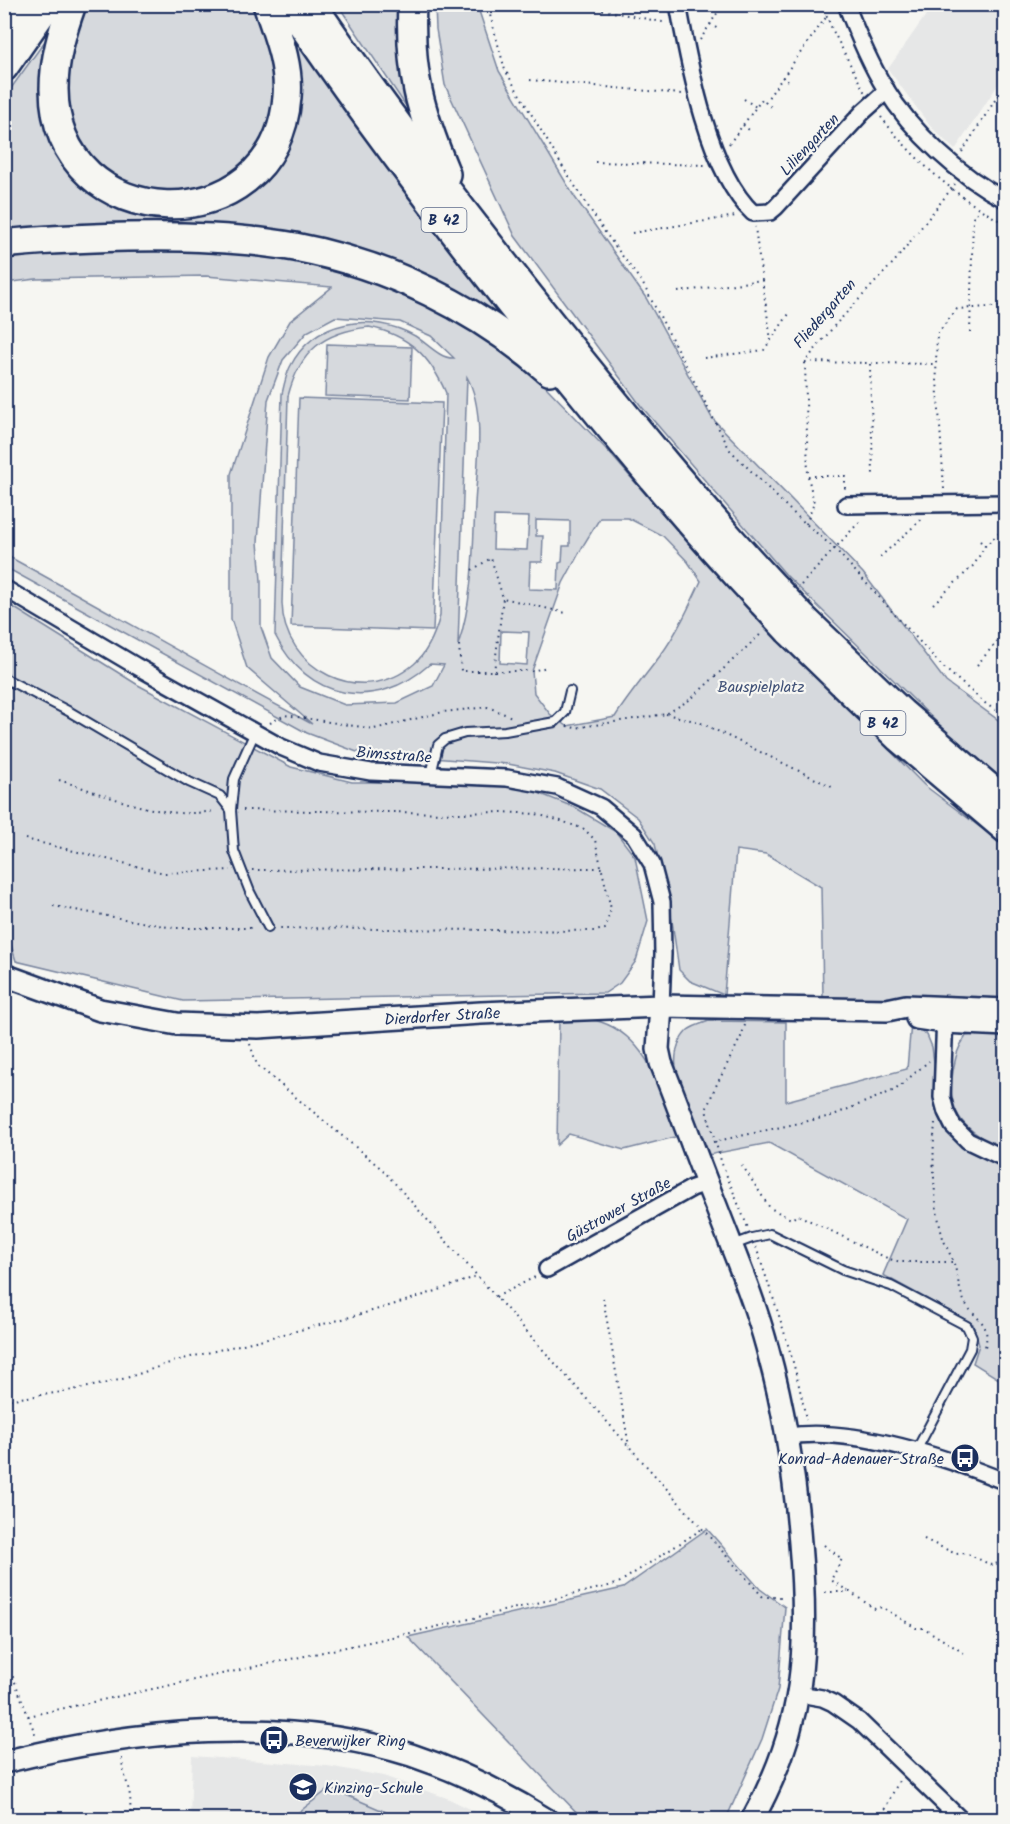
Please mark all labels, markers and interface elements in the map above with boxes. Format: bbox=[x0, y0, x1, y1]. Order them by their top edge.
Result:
street label: Liliengarten bbox=[774, 108, 846, 182]
road number: B 42 bbox=[422, 208, 466, 232]
street label: Fliedergarten bbox=[787, 273, 863, 355]
park label: Bauspielplatz bbox=[717, 675, 805, 700]
road number: B 42 bbox=[860, 711, 906, 735]
street label: Bimsstraße bbox=[355, 740, 433, 771]
street label: Dierdorfer Straße bbox=[383, 1001, 501, 1033]
street label: Güstrower Straße bbox=[562, 1171, 676, 1250]
bus stop icon: Konrad-Adenauer-Straße bbox=[949, 1442, 981, 1474]
place label: Konrad-Adenauer-Straße bbox=[778, 1447, 944, 1472]
bus stop icon: Beverwijker Ring bbox=[258, 1724, 290, 1756]
place label: Beverwijker Ring bbox=[295, 1729, 406, 1754]
school or university icon: Kinzing-Schule bbox=[287, 1771, 319, 1803]
place label: Kinzing-Schule bbox=[324, 1776, 423, 1801]

